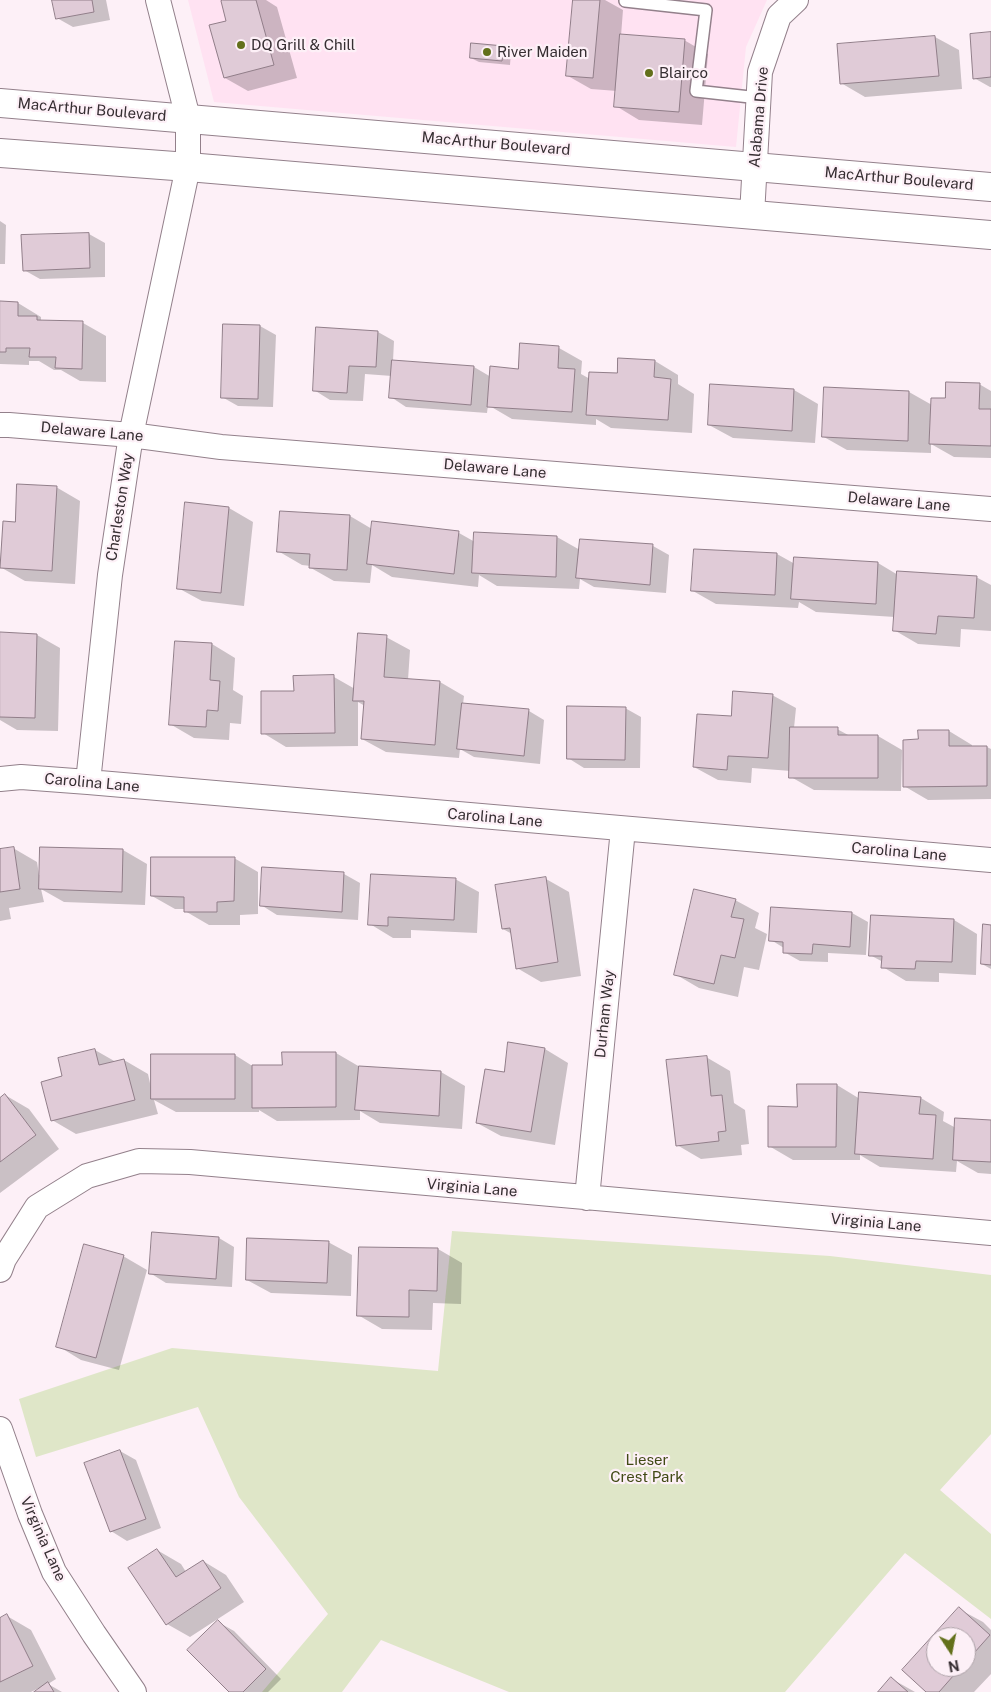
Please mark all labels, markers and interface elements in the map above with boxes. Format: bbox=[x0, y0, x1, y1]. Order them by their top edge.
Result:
place label: DQ Grill & Chill bbox=[251, 36, 355, 54]
marker: DQ Grill & Chill bbox=[235, 39, 247, 51]
place label: River Maiden bbox=[497, 43, 588, 61]
marker: River Maiden bbox=[481, 46, 493, 58]
place label: Blairco bbox=[659, 64, 708, 82]
street label: Alabama Drive bbox=[746, 66, 772, 168]
marker: Blairco bbox=[643, 67, 655, 79]
street label: MacArthur Boulevard bbox=[17, 95, 167, 125]
street label: MacArthur Boulevard bbox=[421, 129, 571, 159]
street label: MacArthur Boulevard bbox=[824, 164, 974, 194]
street label: Delaware Lane bbox=[40, 419, 144, 445]
street label: Charleston Way bbox=[103, 452, 137, 562]
street label: Delaware Lane bbox=[443, 456, 547, 482]
street label: Delaware Lane bbox=[847, 489, 951, 515]
street label: Carolina Lane bbox=[44, 770, 140, 796]
street label: Carolina Lane bbox=[447, 805, 543, 831]
street label: Carolina Lane bbox=[851, 839, 947, 865]
street label: Durham Way bbox=[591, 969, 619, 1059]
street label: Virginia Lane bbox=[426, 1175, 518, 1201]
street label: Virginia Lane bbox=[830, 1210, 922, 1236]
park label: Lieser Crest Park bbox=[610, 1451, 684, 1486]
street label: Virginia Lane bbox=[16, 1494, 70, 1584]
north arrow bbox=[926, 1627, 976, 1677]
text: N bbox=[947, 1657, 961, 1675]

